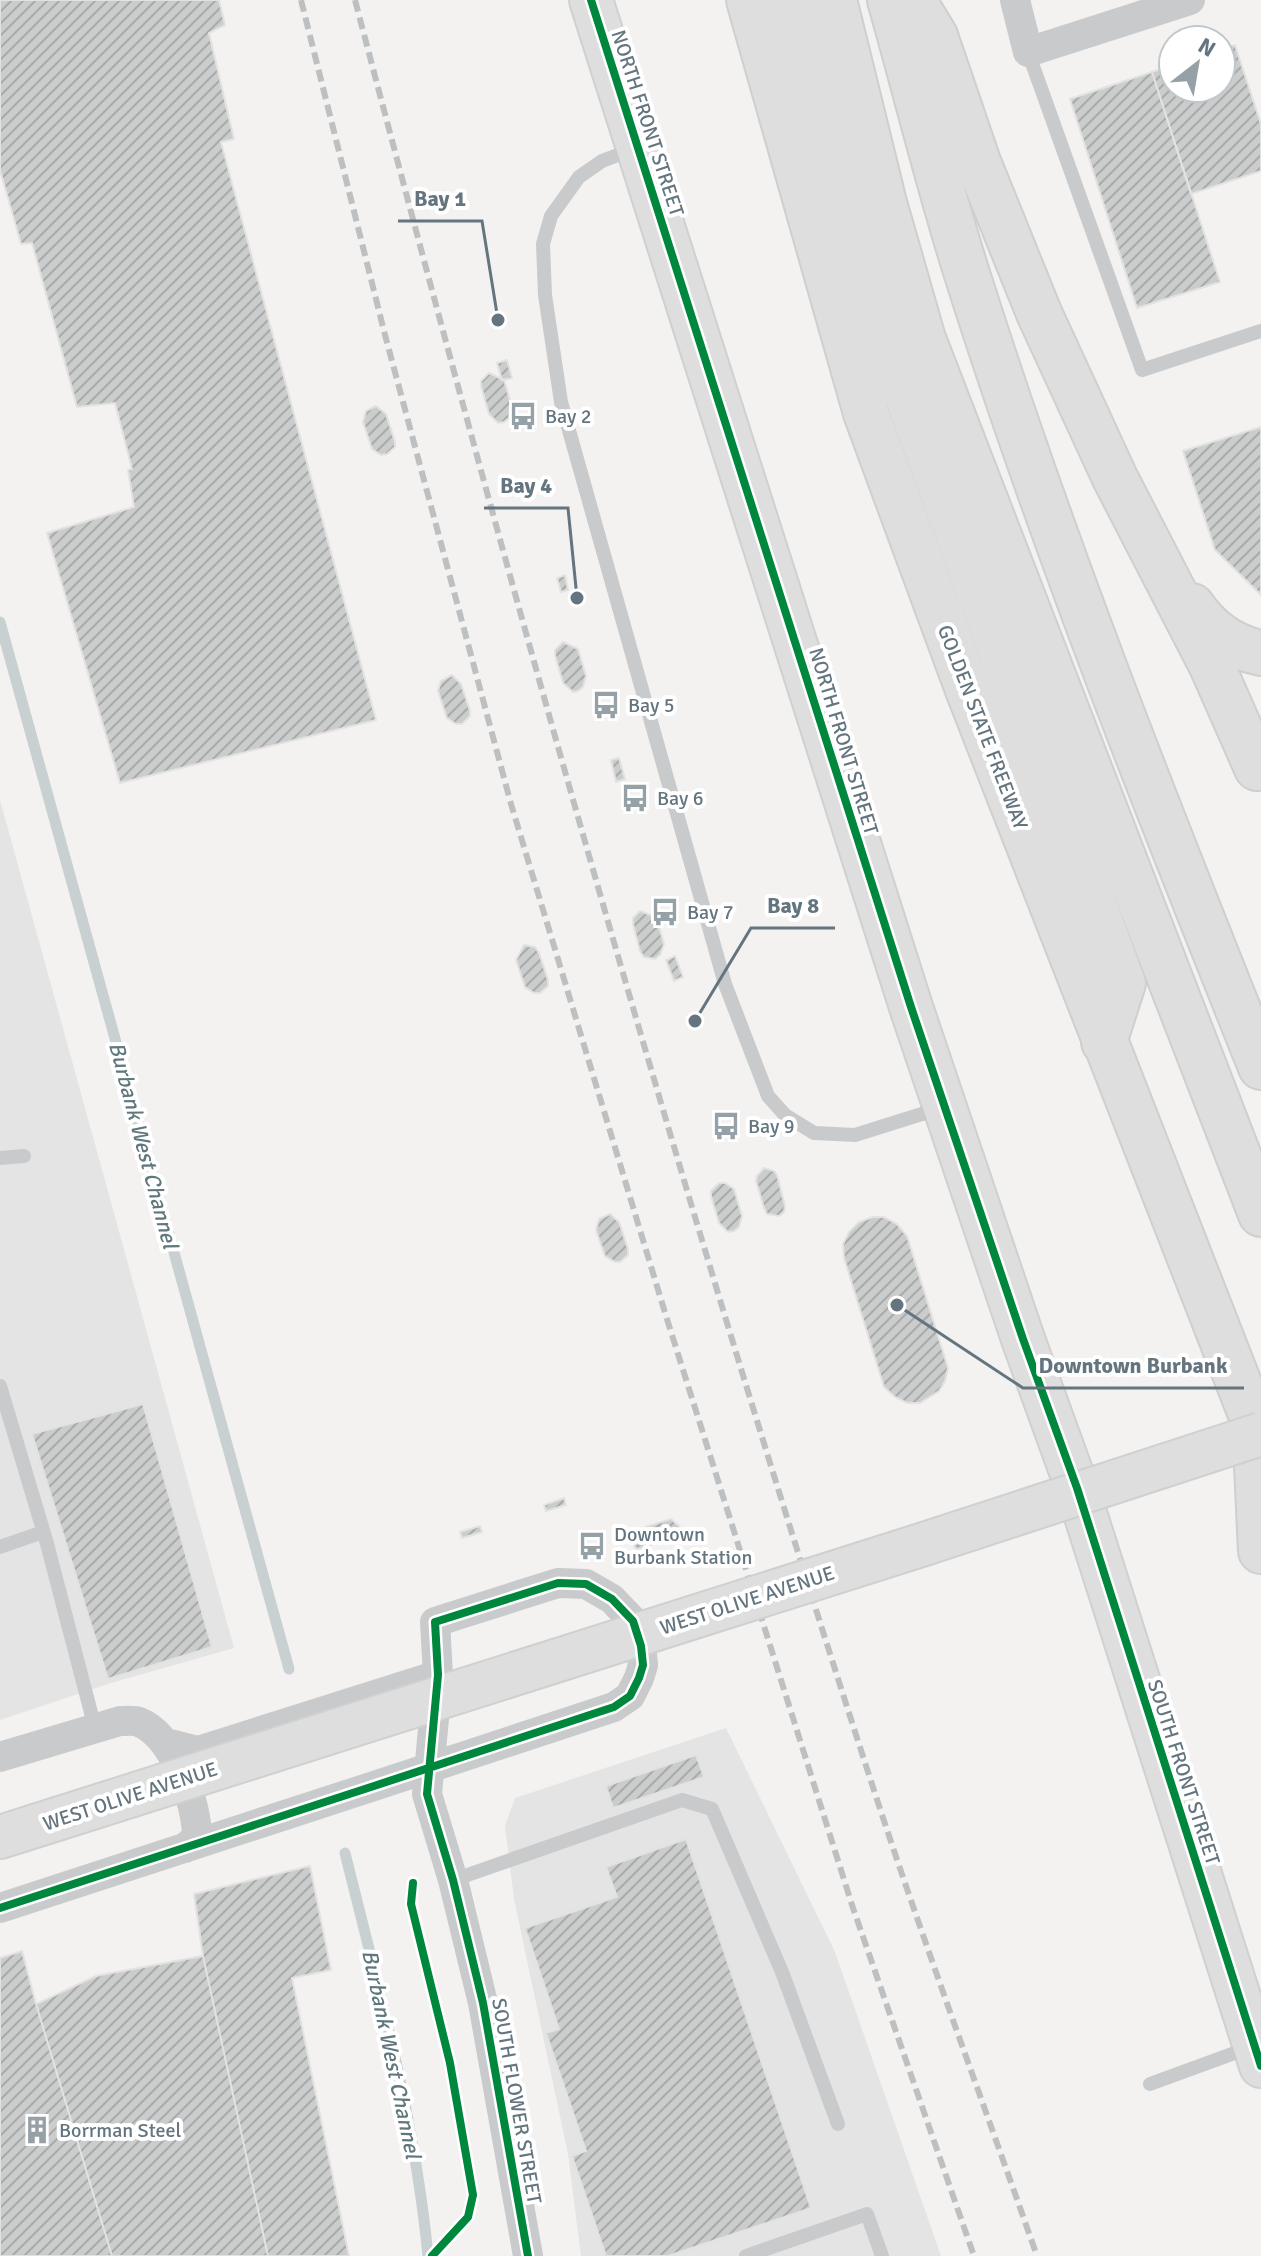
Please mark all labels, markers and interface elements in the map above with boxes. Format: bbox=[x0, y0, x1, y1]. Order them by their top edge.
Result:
north arrow bbox=[1157, 24, 1237, 104]
street label: NORTH FRONT STREET bbox=[606, 27, 689, 220]
text: N bbox=[1194, 32, 1221, 63]
callout: Bay 1 bbox=[398, 175, 482, 221]
text: Bay 1 bbox=[414, 185, 466, 212]
bus stop icon: Bay 2 bbox=[508, 401, 538, 431]
place label: Bay 2 bbox=[545, 404, 592, 429]
callout: Bay 4 bbox=[484, 462, 568, 508]
text: Bay 4 bbox=[500, 472, 552, 499]
street label: GOLDEN STATE FREEWAY bbox=[932, 621, 1033, 833]
street label: NORTH FRONT STREET bbox=[803, 645, 884, 838]
bus stop icon: Bay 5 bbox=[591, 690, 621, 720]
place label: Bay 5 bbox=[628, 693, 675, 718]
bus stop icon: Bay 6 bbox=[620, 783, 650, 813]
place label: Bay 6 bbox=[657, 786, 704, 811]
callout: Bay 8 bbox=[751, 882, 835, 928]
text: Bay 8 bbox=[767, 892, 819, 919]
bus stop icon: Bay 7 bbox=[650, 897, 680, 927]
place label: Bay 7 bbox=[687, 900, 734, 925]
water label: Burbank West Channel bbox=[103, 1039, 185, 1253]
bus stop icon: Bay 9 bbox=[711, 1111, 741, 1141]
place label: Bay 9 bbox=[748, 1114, 795, 1139]
callout: Downtown Burbank bbox=[1023, 1342, 1244, 1388]
text: Downtown Burbank bbox=[1039, 1352, 1228, 1379]
place label: Downtown Burbank Station bbox=[614, 1522, 752, 1570]
bus stop icon: Downtown Burbank Station bbox=[577, 1531, 607, 1561]
street label: WEST OLIVE AVENUE bbox=[657, 1560, 838, 1640]
street label: SOUTH FRONT STREET bbox=[1142, 1676, 1225, 1868]
street label: WEST OLIVE AVENUE bbox=[40, 1756, 221, 1836]
water label: Burbank West Channel bbox=[356, 1947, 427, 2163]
street label: SOUTH FLOWER STREET bbox=[486, 1996, 547, 2206]
building icon: Borrman Steel bbox=[22, 2115, 52, 2145]
place label: Borrman Steel bbox=[59, 2118, 182, 2143]

